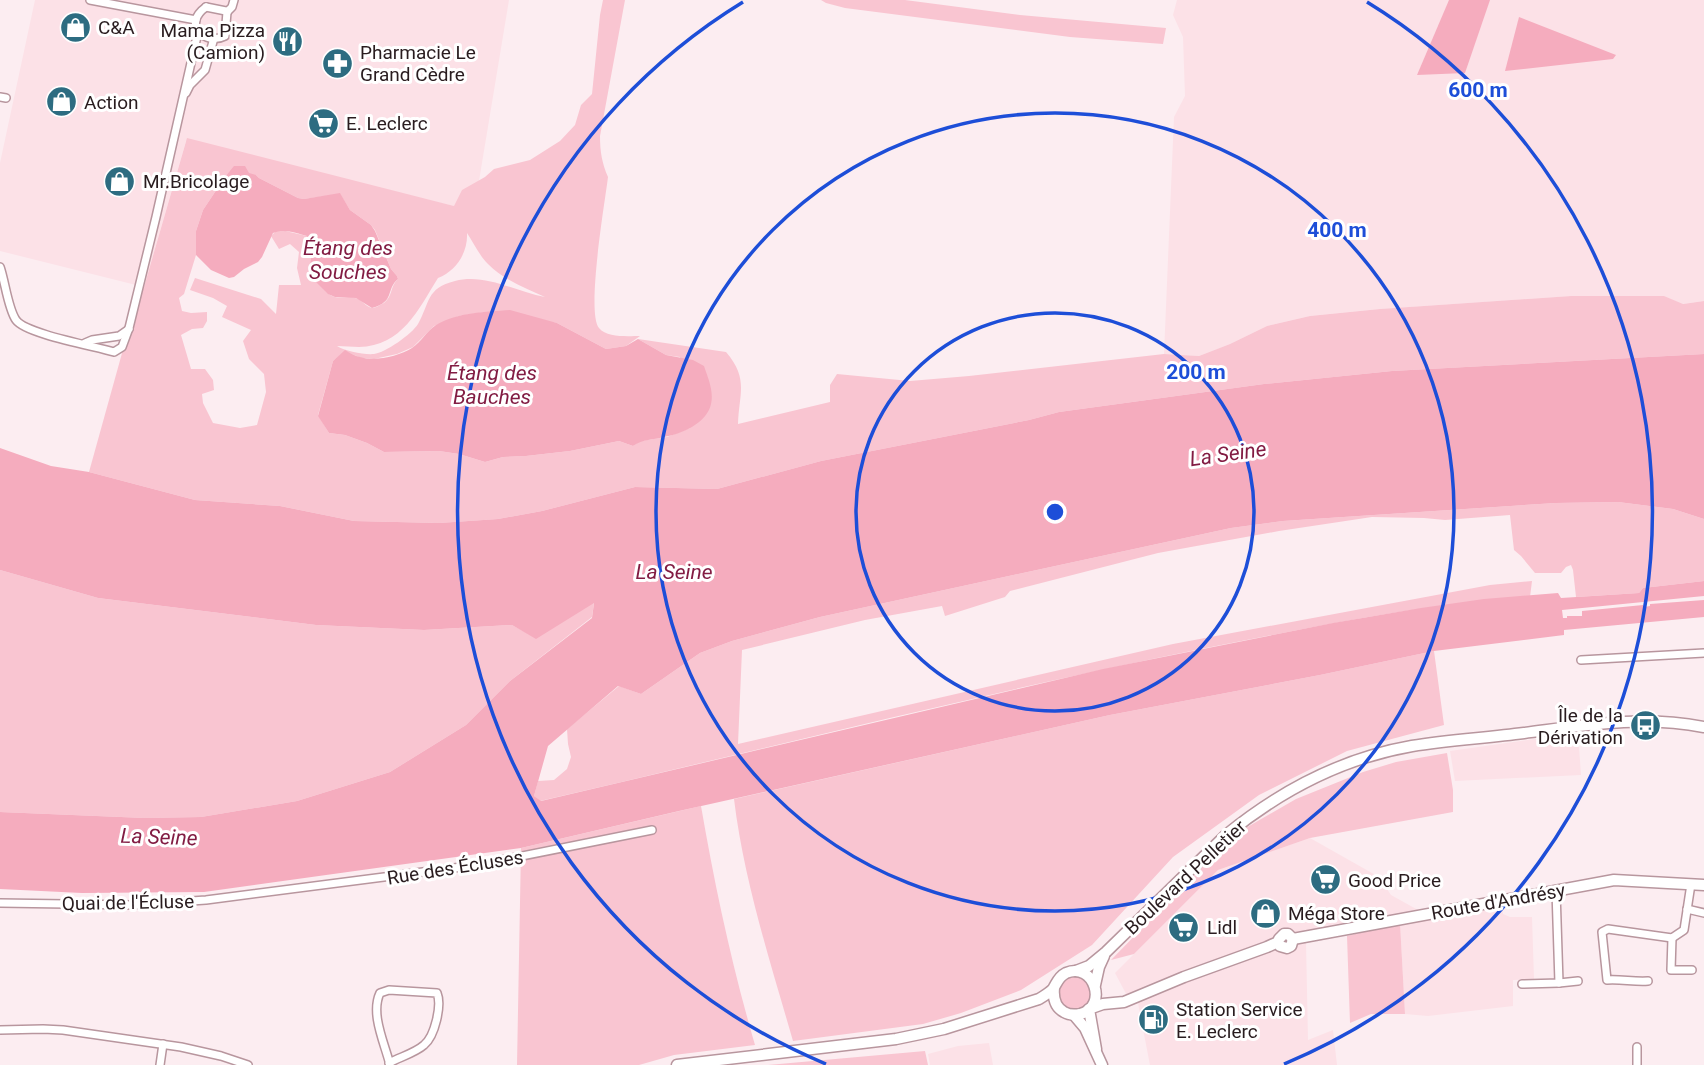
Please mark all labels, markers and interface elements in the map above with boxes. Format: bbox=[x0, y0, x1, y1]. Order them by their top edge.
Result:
shop icon: C&A bbox=[58, 10, 92, 44]
place label: C&A bbox=[98, 16, 135, 39]
place label: Mama Pizza (Camion) bbox=[161, 19, 265, 64]
restaurant icon: Mama Pizza (Camion) bbox=[271, 24, 305, 58]
place label: Pharmacie Le Grand Cèdre bbox=[360, 41, 476, 86]
pharmacy icon: Pharmacie Le Grand Cèdre bbox=[320, 46, 354, 80]
text: 600 m bbox=[1448, 78, 1508, 102]
shop icon: Action bbox=[44, 85, 78, 119]
place label: Action bbox=[84, 91, 139, 114]
supermarket icon: E. Leclerc bbox=[306, 106, 340, 140]
place label: E. Leclerc bbox=[346, 112, 428, 135]
shop icon: Mr.Bricolage bbox=[103, 164, 137, 198]
place label: Mr.Bricolage bbox=[143, 170, 249, 193]
text: 400 m bbox=[1307, 218, 1367, 242]
water label: Étang des Souches bbox=[303, 236, 393, 284]
text: 200 m bbox=[1166, 360, 1226, 384]
water label: Étang des Bauches bbox=[447, 361, 537, 409]
water label: La Seine bbox=[1188, 437, 1268, 471]
centre of rings bbox=[1043, 500, 1067, 524]
water label: La Seine bbox=[635, 560, 713, 584]
place label: Île de la Dérivation bbox=[1538, 704, 1623, 749]
bus stop icon: Île de la Dérivation bbox=[1629, 709, 1663, 743]
street label: Boulevard Pelletier bbox=[1120, 815, 1251, 939]
water label: La Seine bbox=[120, 824, 198, 850]
street label: Rue des Écluses bbox=[385, 845, 525, 890]
supermarket icon: Good Price bbox=[1308, 863, 1342, 897]
place label: Good Price bbox=[1348, 869, 1441, 892]
street label: Route d'Andrésy bbox=[1429, 878, 1567, 925]
street label: Quai de l'Écluse bbox=[62, 890, 194, 915]
shop icon: Méga Store bbox=[1248, 896, 1282, 930]
place label: Méga Store bbox=[1288, 902, 1385, 925]
supermarket icon: Lidl bbox=[1167, 910, 1201, 944]
place label: Lidl bbox=[1207, 916, 1237, 939]
place label: Station Service E. Leclerc bbox=[1176, 998, 1303, 1043]
fuel station icon: Station Service E. Leclerc bbox=[1136, 1003, 1170, 1037]

